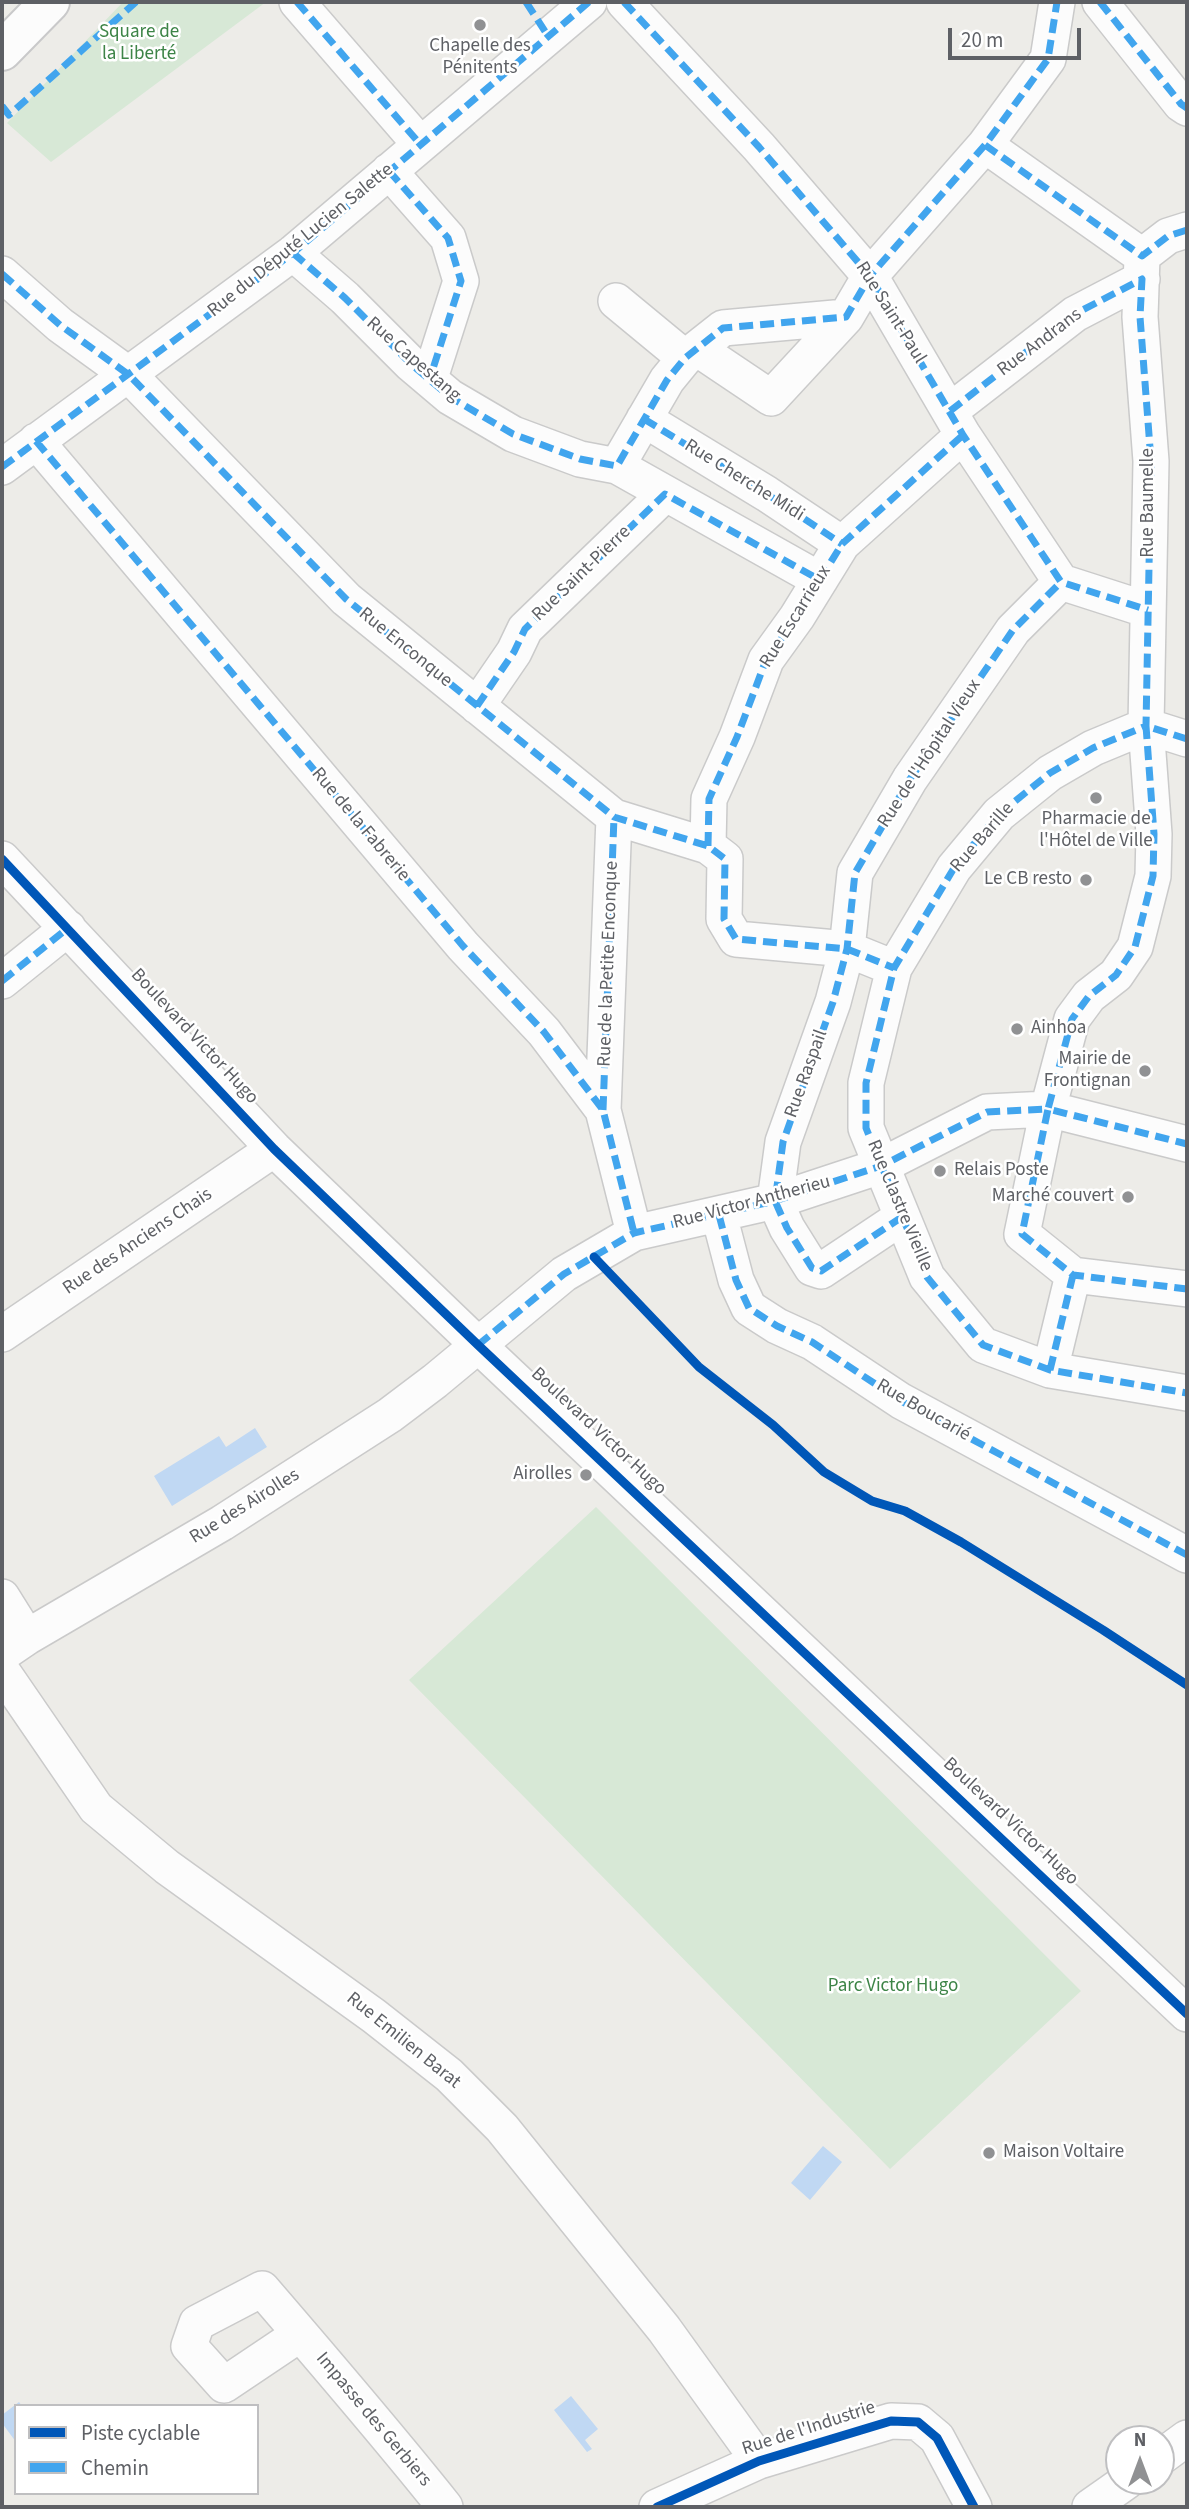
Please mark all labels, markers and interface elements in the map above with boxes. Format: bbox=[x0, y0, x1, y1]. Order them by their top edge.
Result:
scale bar bbox=[951, 14, 1084, 58]
marker: Chapelle des Pénitents bbox=[472, 17, 488, 33]
park label: Square de la Liberté bbox=[99, 22, 179, 66]
text: 20 m bbox=[961, 25, 1003, 55]
place label: Chapelle des Pénitents bbox=[429, 36, 531, 80]
street label: Rue du Député Lucien Salette bbox=[204, 159, 398, 323]
street label: Rue Saint-Paul bbox=[850, 258, 930, 368]
street label: Rue Andrans bbox=[993, 304, 1087, 382]
street label: Rue Capestang bbox=[361, 313, 465, 407]
street label: Rue Cherche Midi bbox=[680, 435, 808, 527]
street label: Rue Baumelle bbox=[1138, 448, 1160, 558]
street label: Rue Saint-Pierre bbox=[528, 521, 636, 627]
street label: Rue Escarrieux bbox=[755, 562, 837, 672]
street label: Rue Enconque bbox=[354, 603, 456, 693]
street label: Rue de l'Hôpital Vieux bbox=[873, 675, 987, 833]
street label: Rue de la Fabrerie bbox=[306, 763, 414, 887]
marker: Pharmacie de l'Hôtel de Ville bbox=[1088, 790, 1104, 806]
street label: Rue Barille bbox=[946, 798, 1020, 878]
place label: Pharmacie de l'Hôtel de Ville bbox=[1039, 809, 1153, 853]
street label: Rue de la Petite Enconque bbox=[594, 861, 624, 1067]
place label: Le CB resto bbox=[984, 869, 1072, 891]
marker: Le CB resto bbox=[1078, 872, 1094, 888]
street label: Boulevard Victor Hugo bbox=[125, 964, 263, 1110]
place label: Ainhoa bbox=[1031, 1018, 1086, 1040]
marker: Ainhoa bbox=[1009, 1021, 1025, 1037]
street label: Rue Raspail bbox=[781, 1027, 833, 1121]
place label: Mairie de Frontignan bbox=[1044, 1049, 1131, 1093]
marker: Mairie de Frontignan bbox=[1137, 1063, 1153, 1079]
street label: Rue Clastre Vieille bbox=[861, 1137, 937, 1275]
place label: Relais Poste bbox=[954, 1160, 1049, 1182]
marker: Relais Poste bbox=[932, 1163, 948, 1179]
street label: Rue Victor Antherieu bbox=[671, 1171, 833, 1235]
street label: Rue des Anciens Chais bbox=[59, 1184, 217, 1300]
place label: Marché couvert bbox=[992, 1186, 1114, 1208]
marker: Marché couvert bbox=[1120, 1189, 1136, 1205]
street label: Boulevard Victor Hugo bbox=[525, 1363, 671, 1501]
street label: Rue Boucarié bbox=[872, 1375, 974, 1447]
street label: Rue des Airolles bbox=[186, 1464, 304, 1550]
place label: Airolles bbox=[513, 1464, 572, 1486]
marker: Airolles bbox=[578, 1467, 594, 1483]
street label: Boulevard Victor Hugo bbox=[937, 1753, 1083, 1891]
park label: Parc Victor Hugo bbox=[828, 1976, 958, 1998]
street label: Rue Emilien Barat bbox=[341, 1988, 465, 2094]
place label: Maison Voltaire bbox=[1003, 2142, 1124, 2164]
marker: Maison Voltaire bbox=[981, 2145, 997, 2161]
street label: Impasse des Gerbiers bbox=[310, 2348, 436, 2492]
street label: Rue de l'Industrie bbox=[740, 2397, 878, 2461]
legend bbox=[14, 2404, 259, 2495]
text: Piste cyclable bbox=[81, 2418, 200, 2448]
north arrow bbox=[1105, 2425, 1175, 2495]
text: N bbox=[1134, 2427, 1146, 2454]
text: Chemin bbox=[81, 2453, 149, 2483]

